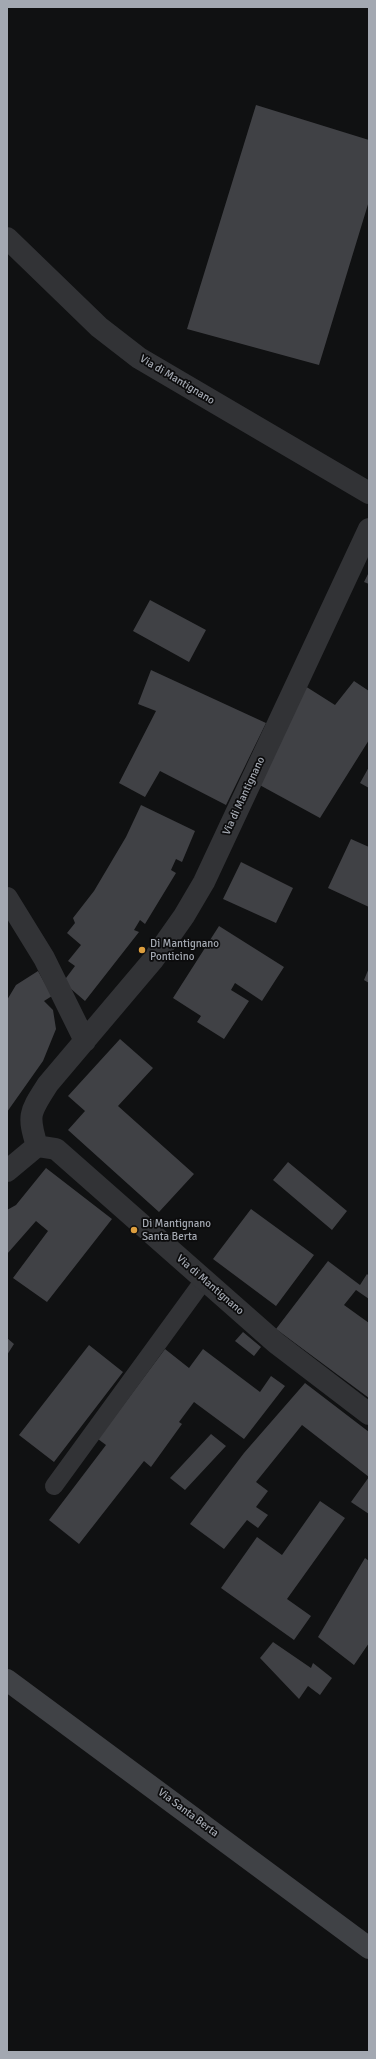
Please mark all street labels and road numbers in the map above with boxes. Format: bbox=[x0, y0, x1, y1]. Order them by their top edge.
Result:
street label: Via di Mantignano bbox=[137, 352, 217, 408]
street label: Via di Mantignano bbox=[220, 755, 268, 837]
street label: Via di Mantignano bbox=[174, 1252, 246, 1318]
street label: Via Santa Berta bbox=[155, 1786, 221, 1840]

